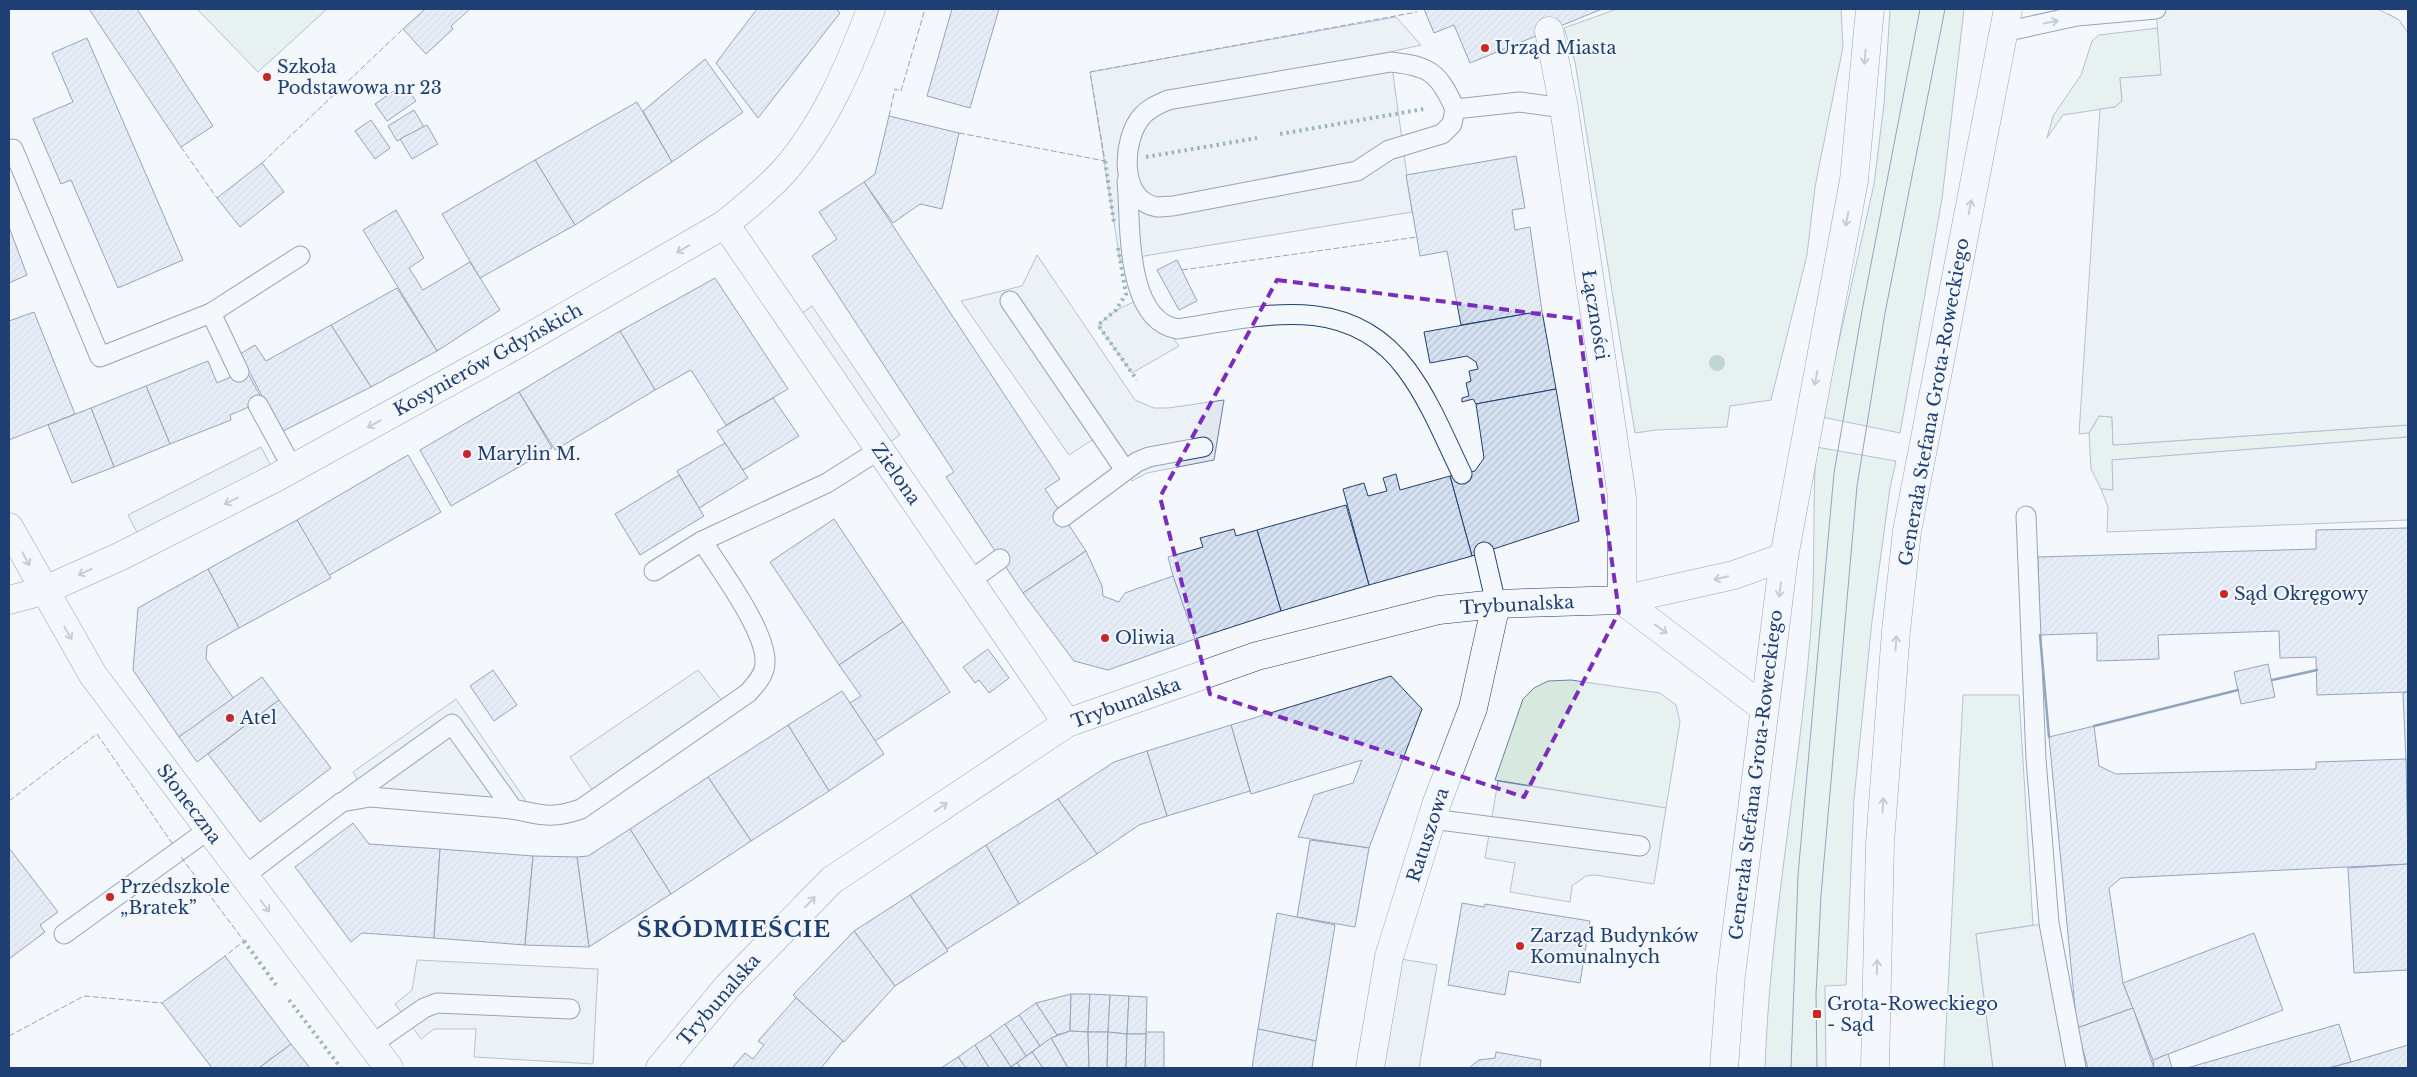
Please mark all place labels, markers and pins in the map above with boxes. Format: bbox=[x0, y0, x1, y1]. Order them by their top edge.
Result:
place label: Urząd Miasta bbox=[1495, 37, 1617, 59]
marker: Urząd Miasta bbox=[1479, 42, 1491, 54]
place label: Szkoła Podstawowa nr 23 bbox=[277, 56, 442, 99]
marker: Szkoła Podstawowa nr 23 bbox=[261, 71, 273, 83]
place label: Marylin M. bbox=[477, 443, 580, 465]
marker: Marylin M. bbox=[461, 448, 473, 460]
place label: Sąd Okręgowy bbox=[2234, 583, 2369, 605]
marker: Sąd Okręgowy bbox=[2218, 588, 2230, 600]
place label: Oliwia bbox=[1115, 627, 1175, 649]
marker: Oliwia bbox=[1099, 632, 1111, 644]
place label: Atel bbox=[239, 707, 277, 729]
marker: Atel bbox=[224, 712, 236, 724]
place label: Przedszkole „Bratek” bbox=[120, 876, 230, 919]
marker: Przedszkole „Bratek” bbox=[104, 891, 116, 903]
place label: Zarząd Budynków Komunalnych bbox=[1530, 925, 1699, 968]
marker: Zarząd Budynków Komunalnych bbox=[1514, 940, 1526, 952]
place label: Grota-Roweckiego - Sąd bbox=[1827, 993, 1998, 1036]
marker: Grota-Roweckiego - Sąd bbox=[1811, 1008, 1823, 1020]

